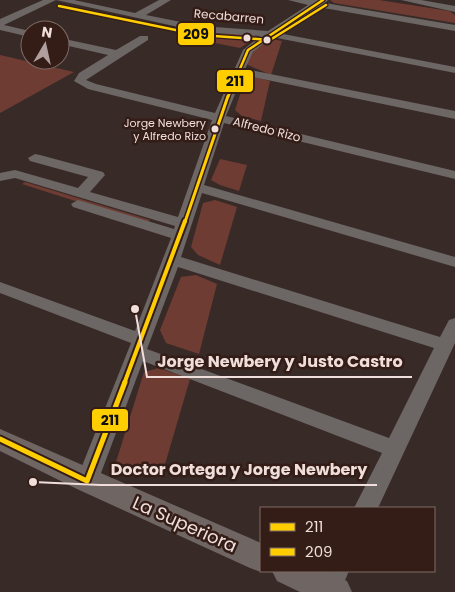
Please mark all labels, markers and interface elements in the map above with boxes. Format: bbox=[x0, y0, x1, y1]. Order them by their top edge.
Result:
street label: Recabarren bbox=[193, 4, 265, 28]
north arrow bbox=[20, 20, 70, 70]
text: N bbox=[40, 21, 54, 43]
line badge: 209 bbox=[177, 22, 215, 46]
text: 209 bbox=[183, 24, 209, 44]
unlabelled marker bbox=[242, 33, 252, 43]
unlabelled marker bbox=[262, 35, 272, 45]
line badge: 211 bbox=[216, 69, 254, 93]
text: 211 bbox=[226, 71, 244, 91]
street label: Alfredo Rizo bbox=[231, 112, 303, 146]
place label: Jorge Newbery y Alfredo Rizo bbox=[124, 115, 207, 144]
marker: Jorge Newbery y Alfredo Rizo bbox=[210, 124, 220, 134]
callout: Jorge Newbery y Justo Castro bbox=[147, 346, 412, 377]
text: Jorge Newbery y Justo Castro bbox=[157, 350, 403, 373]
line badge: 211 bbox=[91, 408, 129, 432]
text: 211 bbox=[101, 410, 119, 430]
callout: Doctor Ortega y Jorge Newbery bbox=[100, 454, 377, 485]
text: Doctor Ortega y Jorge Newbery bbox=[111, 458, 368, 481]
street label: La Superiora bbox=[129, 490, 241, 558]
legend bbox=[260, 507, 435, 572]
text: 211 bbox=[305, 516, 323, 537]
text: 209 bbox=[305, 541, 333, 562]

